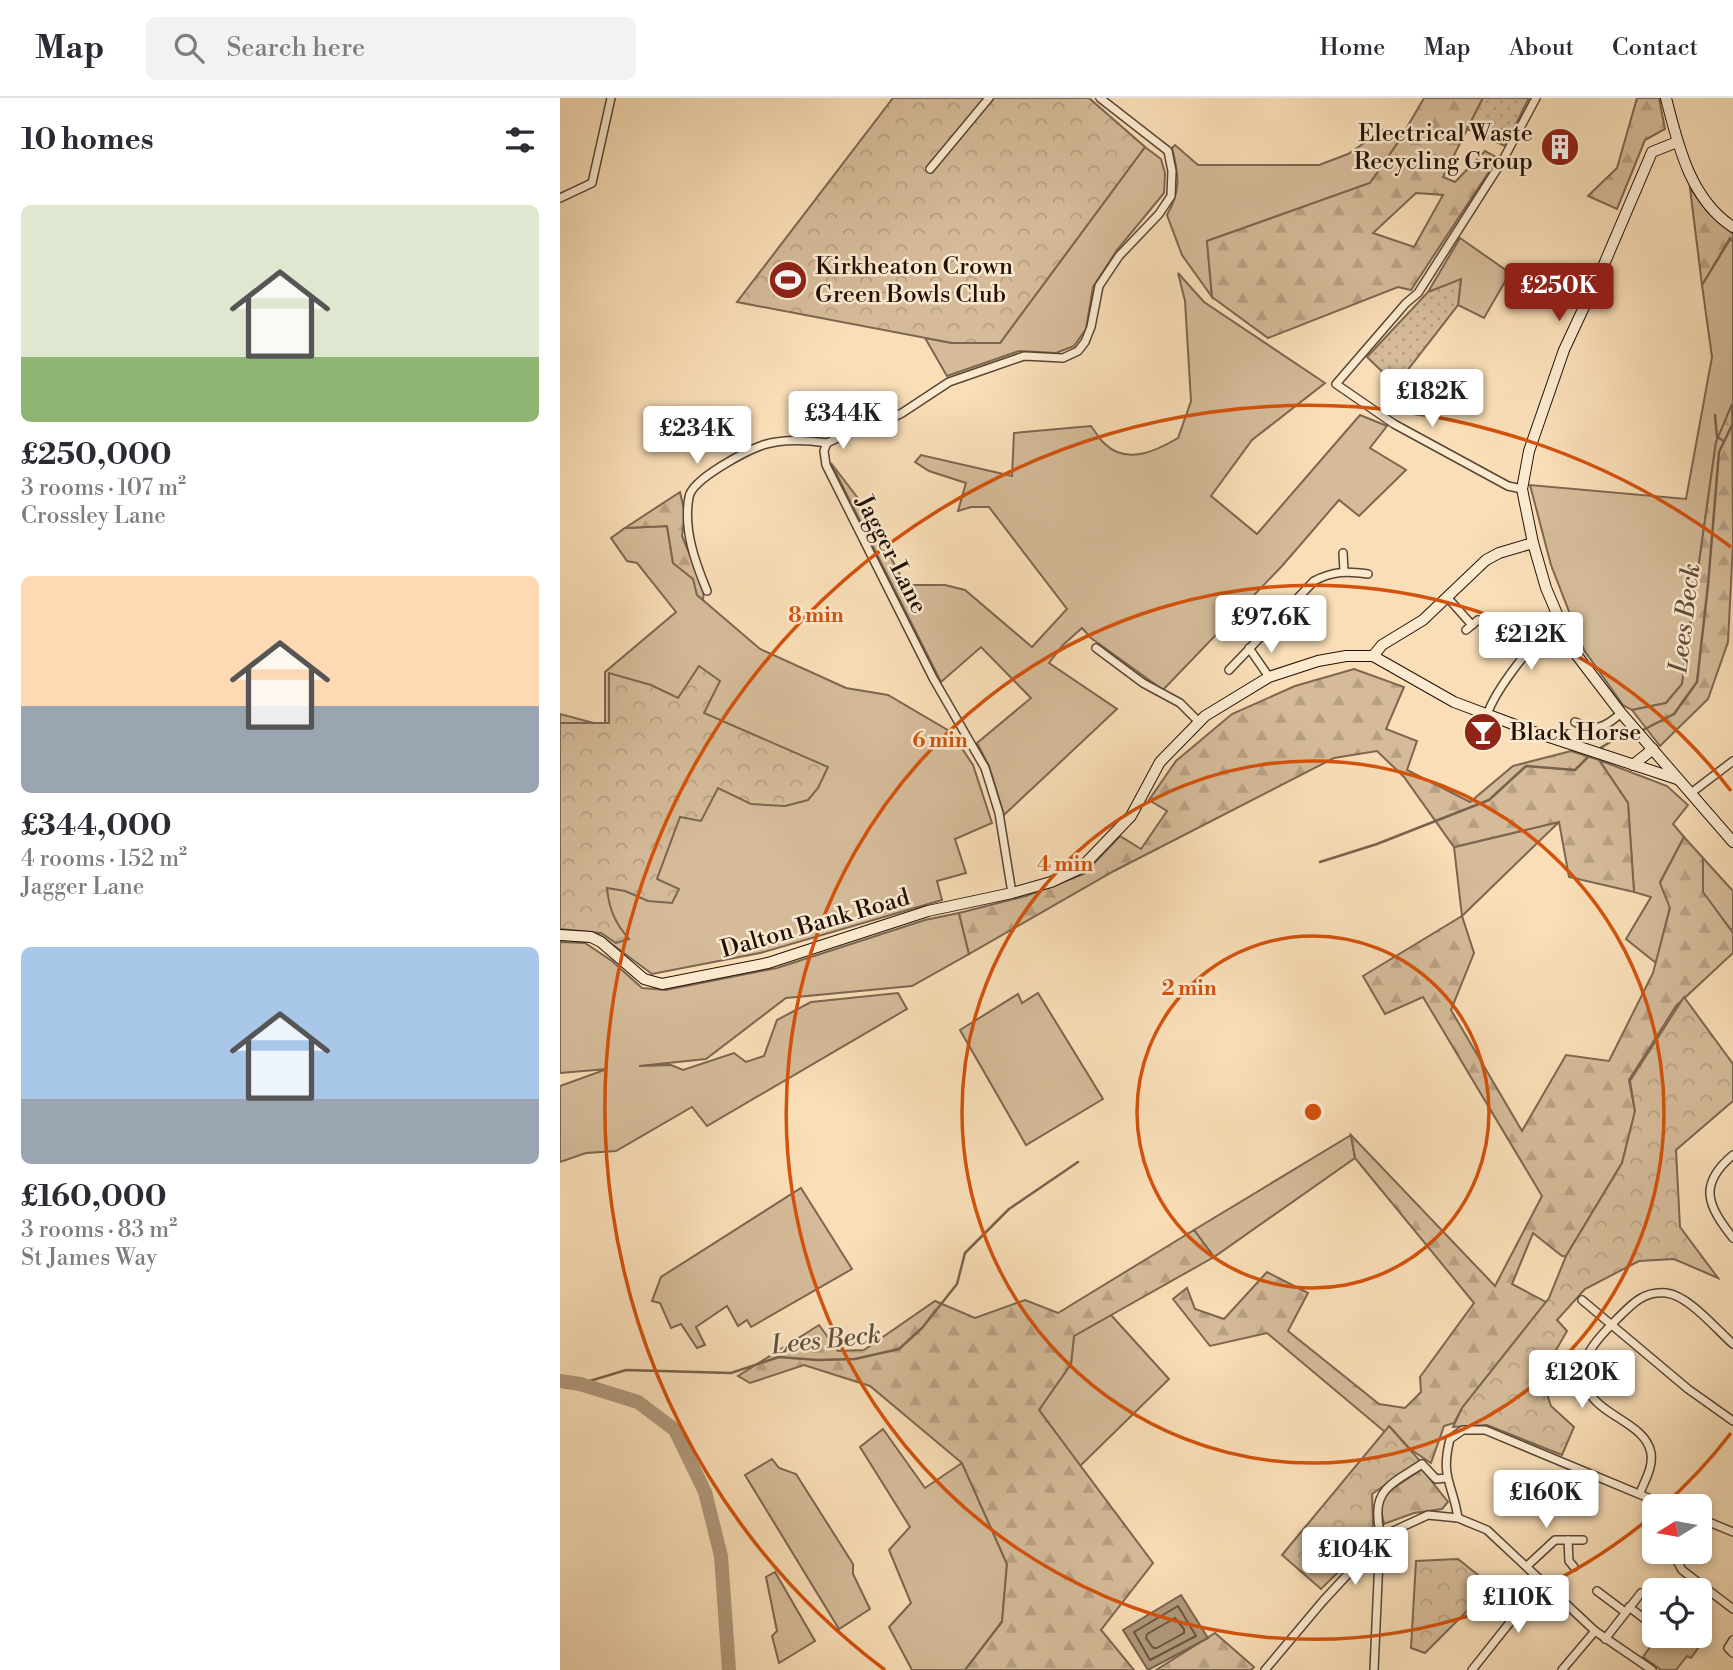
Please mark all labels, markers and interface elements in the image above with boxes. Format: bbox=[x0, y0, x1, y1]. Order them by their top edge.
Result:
search box bbox=[146, 17, 636, 80]
text: Map bbox=[35, 28, 104, 69]
icon: search bbox=[170, 29, 208, 67]
text: Search here bbox=[226, 32, 365, 64]
text: Home bbox=[1320, 33, 1385, 63]
text: Map bbox=[1423, 33, 1471, 63]
text: About bbox=[1509, 33, 1574, 63]
text: Contact bbox=[1612, 33, 1698, 63]
place label: Electrical Waste Recycling Group bbox=[1354, 119, 1533, 177]
text: 10 homes bbox=[21, 121, 154, 159]
icon: filters bbox=[501, 121, 539, 159]
building icon: Electrical Waste Recycling Group bbox=[1539, 126, 1581, 168]
icon: home bbox=[217, 251, 343, 377]
place label: Kirkheaton Crown Green Bowls Club bbox=[815, 252, 1013, 310]
sports icon: Kirkheaton Crown Green Bowls Club bbox=[767, 259, 809, 301]
pin: £250K bbox=[1510, 264, 1608, 323]
text: £250K bbox=[1521, 272, 1597, 300]
pin: £182K bbox=[1383, 370, 1481, 429]
text: £182K bbox=[1396, 378, 1468, 406]
pin: £344K bbox=[794, 392, 892, 451]
text: £344K bbox=[805, 400, 881, 428]
pin: £234K bbox=[648, 406, 746, 466]
text: £234K bbox=[659, 415, 735, 443]
text: £250,000 bbox=[21, 436, 172, 474]
text: 3 rooms · 107 m² bbox=[21, 474, 186, 502]
street label: Jagger Lane bbox=[848, 489, 934, 619]
text: Crossley Lane bbox=[21, 502, 166, 530]
water label: Lees Beck bbox=[1662, 562, 1708, 676]
pin: £97.6K bbox=[1214, 596, 1328, 655]
text: 8 min bbox=[788, 603, 844, 629]
text: £97.6K bbox=[1231, 604, 1311, 632]
pin: £212K bbox=[1482, 612, 1580, 672]
text: £212K bbox=[1495, 621, 1567, 649]
icon: home bbox=[217, 622, 343, 748]
bar icon: Black Horse bbox=[1462, 711, 1504, 753]
place label: Black Horse bbox=[1509, 718, 1641, 748]
text: 6 min bbox=[912, 728, 968, 754]
text: £344,000 bbox=[21, 807, 172, 845]
text: 4 rooms · 152 m² bbox=[21, 845, 187, 873]
text: 4 min bbox=[1037, 852, 1093, 878]
text: Jagger Lane bbox=[21, 873, 144, 901]
street label: Dalton Bank Road bbox=[717, 883, 914, 965]
text: 2 min bbox=[1161, 976, 1217, 1002]
icon: home bbox=[217, 993, 343, 1119]
centre of rings bbox=[1301, 1100, 1325, 1124]
text: £160,000 bbox=[21, 1178, 166, 1216]
text: 3 rooms · 83 m² bbox=[21, 1216, 177, 1244]
text: St James Way bbox=[21, 1244, 157, 1272]
water label: Lees Beck bbox=[769, 1318, 882, 1362]
pin: £120K bbox=[1533, 1350, 1631, 1410]
text: £120K bbox=[1545, 1359, 1619, 1387]
pin: £160K bbox=[1497, 1470, 1595, 1530]
text: £160K bbox=[1510, 1479, 1582, 1507]
north arrow bbox=[1642, 1494, 1712, 1564]
map controls bbox=[1642, 1494, 1712, 1648]
pin: £104K bbox=[1306, 1528, 1404, 1587]
text: £104K bbox=[1318, 1536, 1392, 1564]
pin: £110K bbox=[1469, 1576, 1567, 1635]
button: locate bbox=[1642, 1578, 1712, 1648]
text: £110K bbox=[1483, 1584, 1553, 1612]

